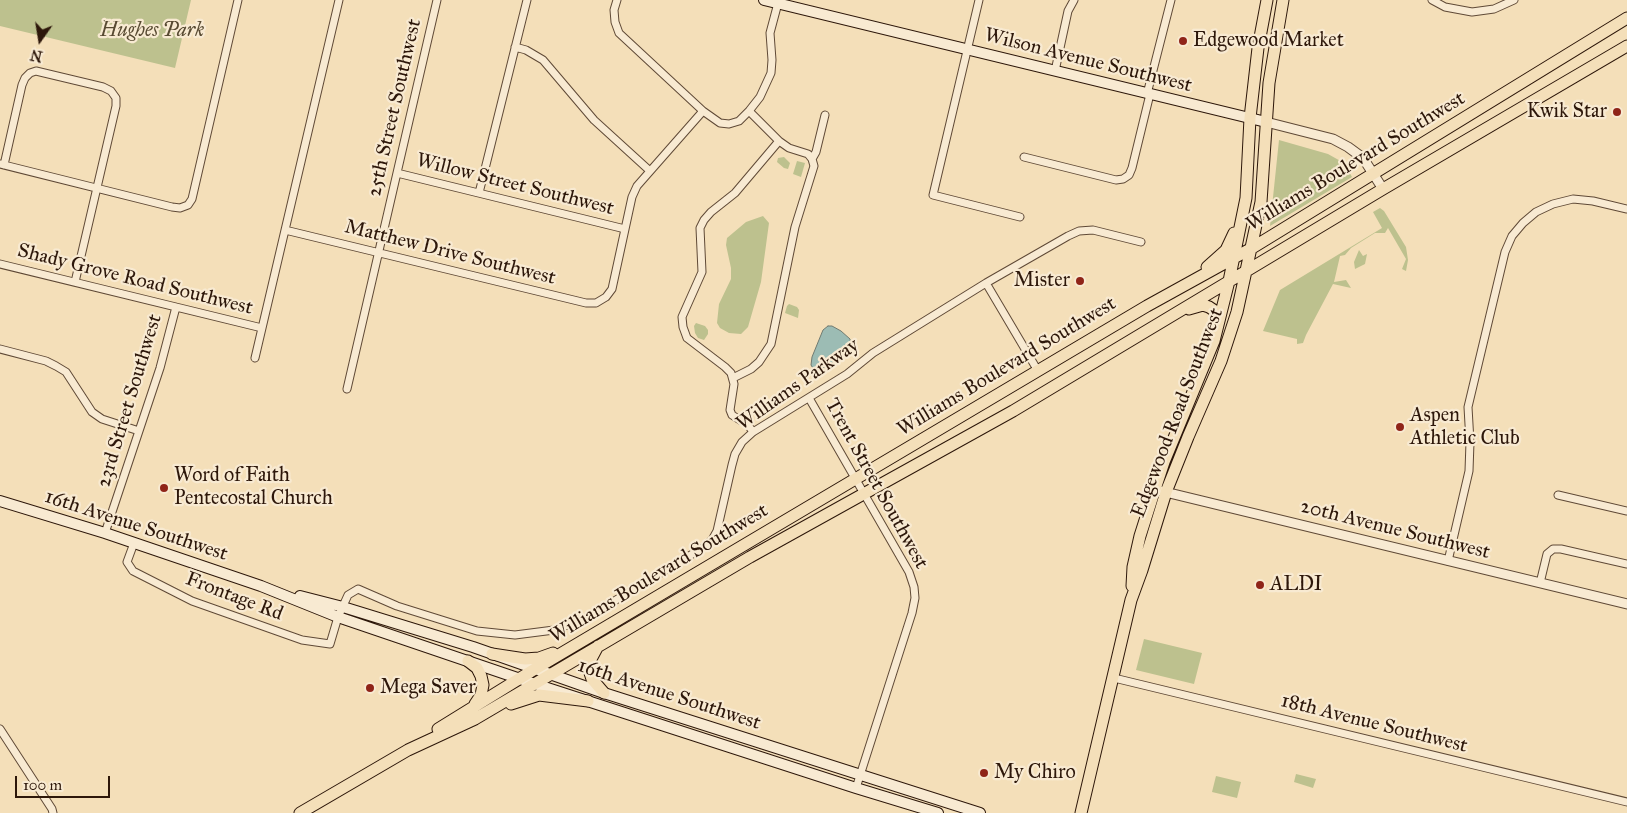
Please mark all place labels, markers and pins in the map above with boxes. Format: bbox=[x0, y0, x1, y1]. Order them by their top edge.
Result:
place label: Edgewood Market bbox=[1193, 29, 1344, 53]
marker: Edgewood Market bbox=[1177, 35, 1189, 47]
place label: Kwik Star bbox=[1527, 100, 1607, 124]
marker: Kwik Star bbox=[1611, 106, 1623, 118]
place label: Mister bbox=[1014, 269, 1070, 293]
marker: Mister bbox=[1074, 275, 1086, 287]
place label: Aspen Athletic Club bbox=[1410, 404, 1520, 451]
marker: Aspen Athletic Club bbox=[1394, 421, 1406, 433]
place label: Word of Faith Pentecostal Church bbox=[174, 464, 333, 511]
marker: Word of Faith Pentecostal Church bbox=[158, 482, 170, 494]
place label: ALDI bbox=[1270, 573, 1322, 597]
marker: ALDI bbox=[1254, 579, 1266, 591]
place label: Mega Saver bbox=[380, 676, 476, 700]
marker: Mega Saver bbox=[364, 682, 376, 694]
place label: My Chiro bbox=[994, 761, 1076, 785]
marker: My Chiro bbox=[978, 767, 990, 779]

